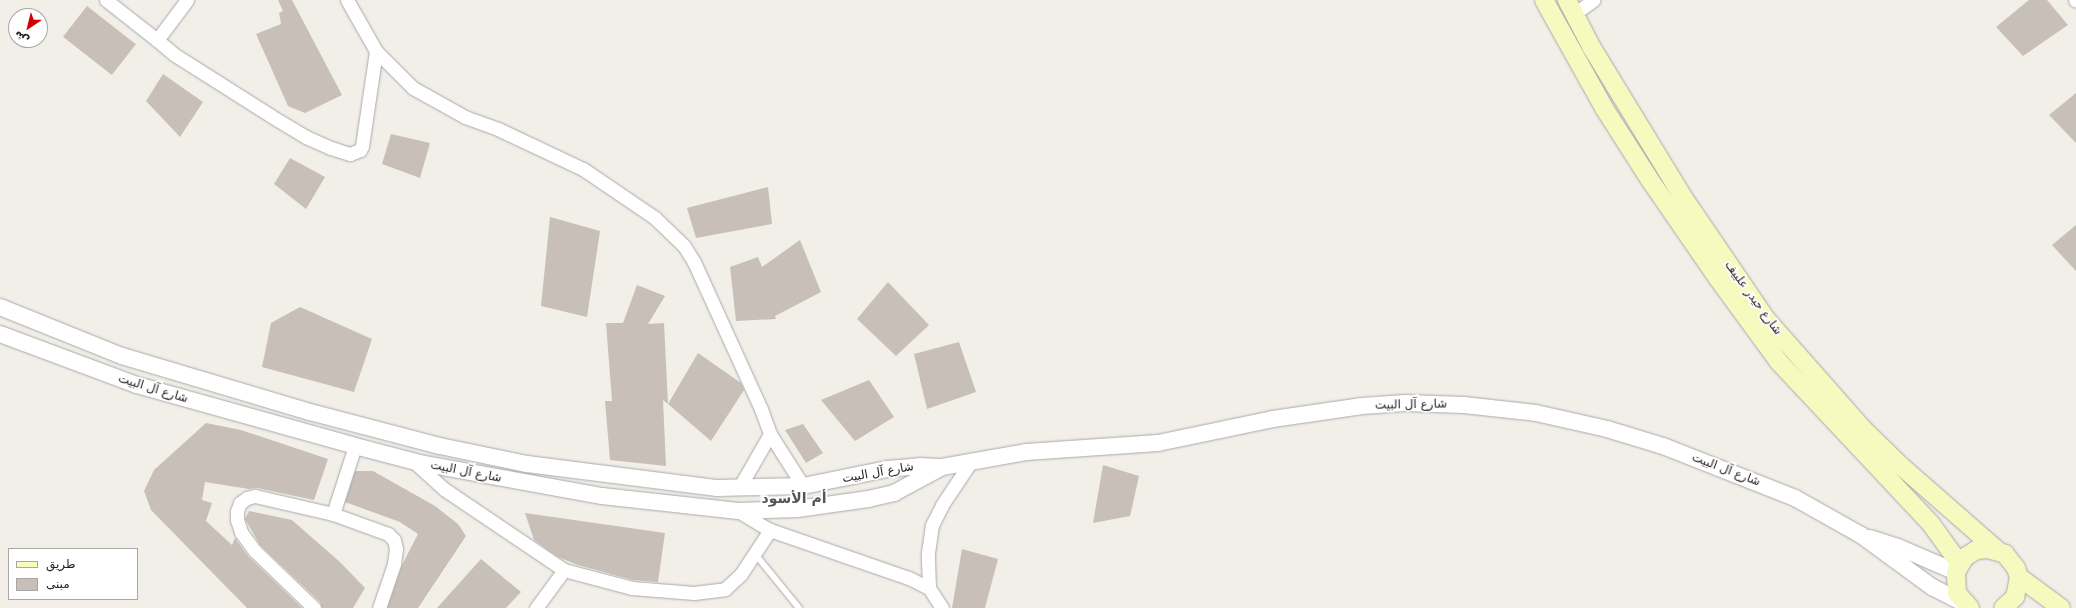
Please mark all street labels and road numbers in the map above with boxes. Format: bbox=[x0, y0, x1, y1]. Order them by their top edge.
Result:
street label: شارع حيدر علييف bbox=[1721, 258, 1785, 338]
street label: شارع آل البيت bbox=[116, 372, 190, 406]
street label: شارع آل البيت bbox=[1375, 397, 1447, 413]
street label: شارع آل البيت bbox=[1690, 450, 1762, 490]
street label: شارع آل البيت bbox=[429, 458, 503, 486]
street label: شارع آل البيت bbox=[841, 460, 915, 486]

